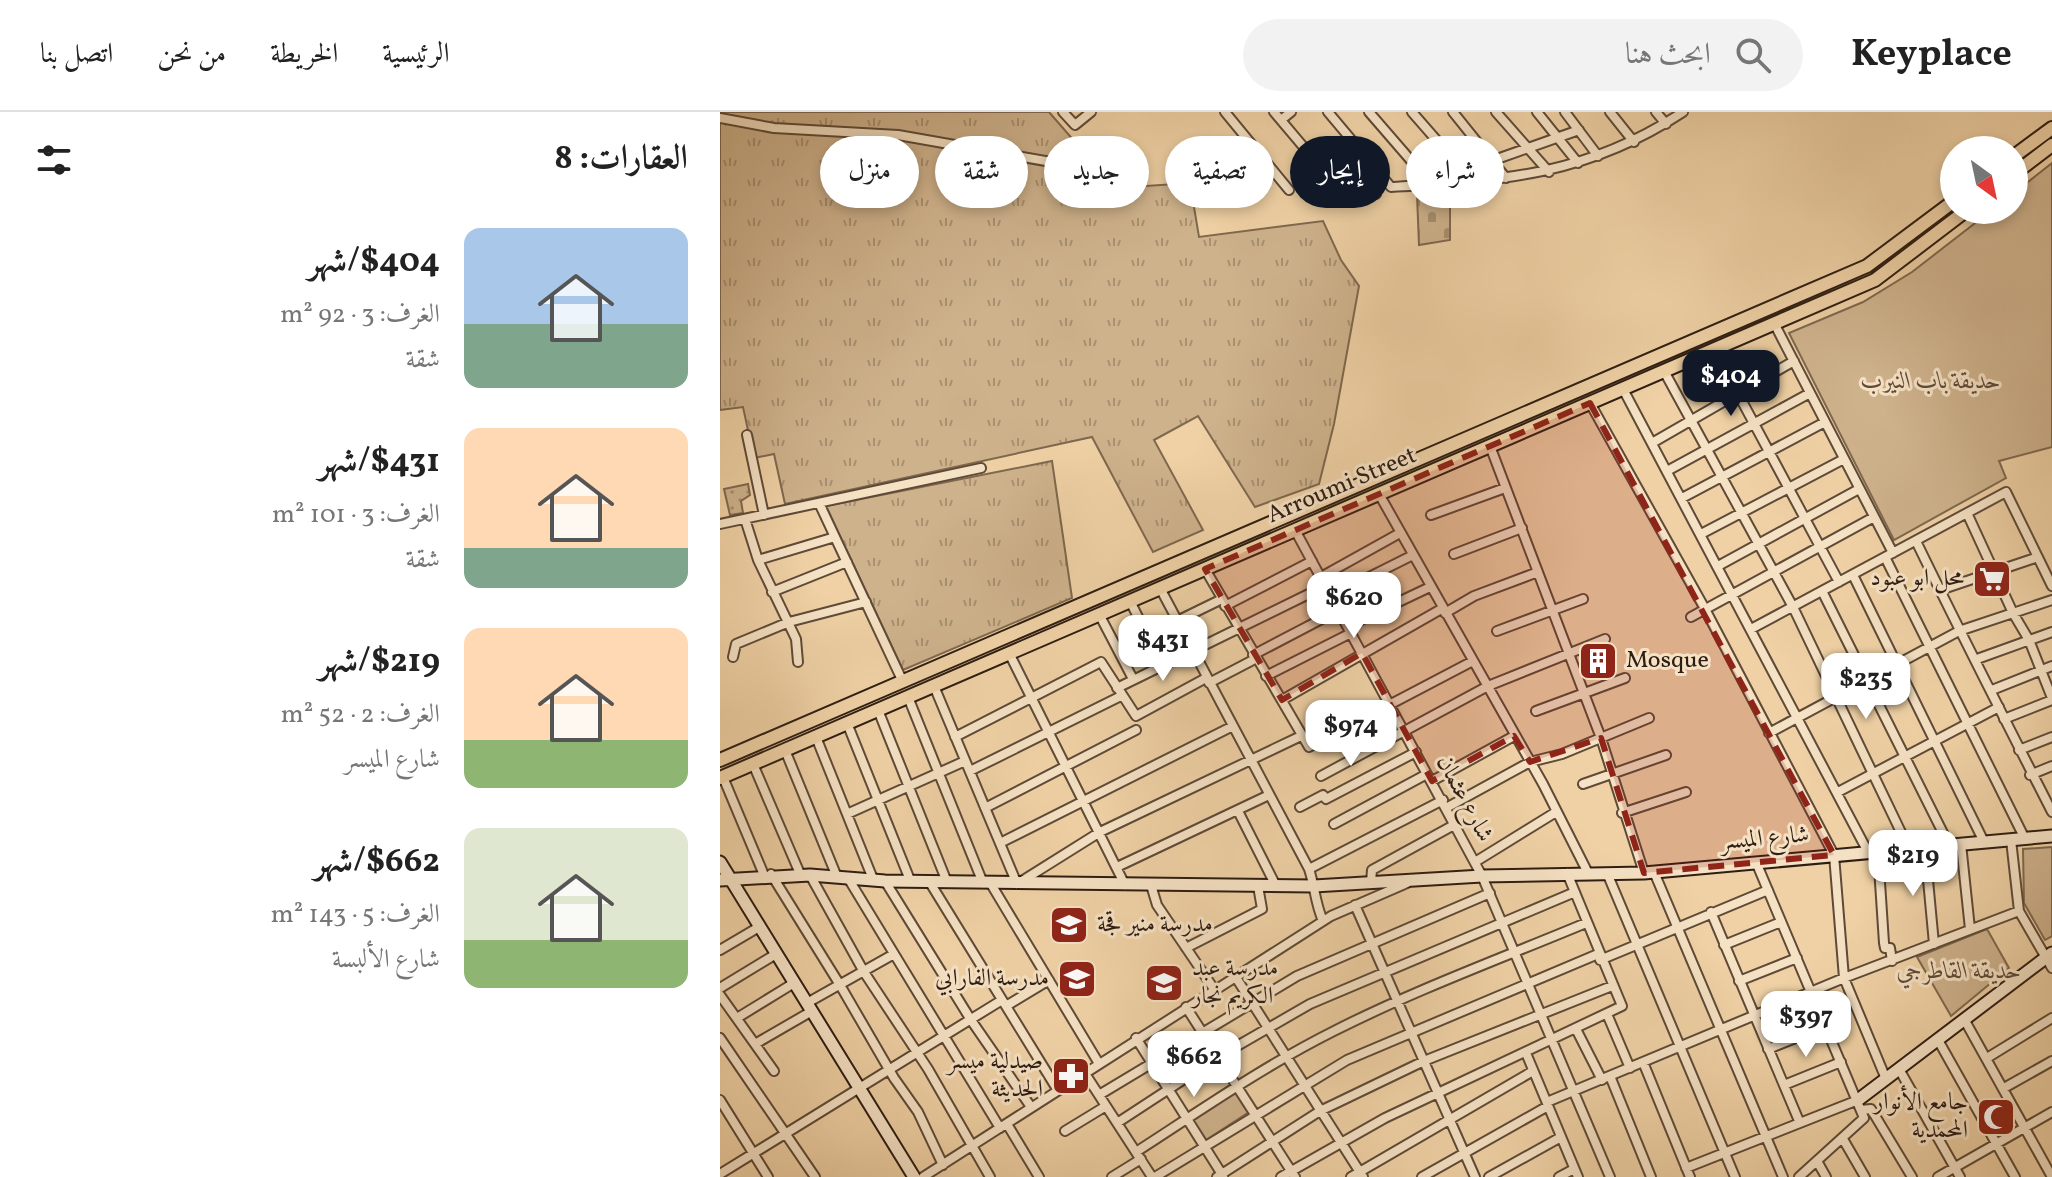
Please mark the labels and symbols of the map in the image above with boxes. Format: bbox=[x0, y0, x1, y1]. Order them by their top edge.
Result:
north arrow bbox=[1940, 136, 2028, 224]
pin: $404 bbox=[1684, 350, 1778, 418]
park label: حديقة باب النيرب bbox=[1861, 365, 2001, 399]
street label: Arroumi Street bbox=[1262, 439, 1422, 533]
supermarket icon: محل ابو عبود bbox=[1971, 558, 2013, 600]
place label: محل ابو عبود bbox=[1870, 562, 1964, 596]
pin: $620 bbox=[1307, 572, 1401, 640]
pin: $431 bbox=[1116, 615, 1210, 683]
building icon: Mosque bbox=[1577, 640, 1619, 682]
place label: Mosque bbox=[1626, 644, 1709, 678]
pin: $235 bbox=[1819, 653, 1913, 721]
pin: $974 bbox=[1304, 700, 1398, 768]
street label: شارع عثمان bbox=[1426, 749, 1501, 849]
street label: شارع الميسر bbox=[1716, 818, 1811, 861]
pin: $219 bbox=[1866, 830, 1960, 898]
school or university icon: مدرسة منير قجة bbox=[1048, 904, 1090, 946]
place label: مدرسة منير قجة bbox=[1097, 908, 1213, 942]
place label: مدرسة عبد الكريم نجار bbox=[1190, 952, 1278, 1016]
park label: حديقة القاطرجي bbox=[1897, 955, 2021, 989]
school or university icon: مدرسة الفارابي bbox=[1056, 958, 1098, 1000]
place label: مدرسة الفارابي bbox=[935, 962, 1049, 996]
school or university icon: مدرسة عبد الكريم نجار bbox=[1143, 962, 1185, 1004]
pin: $397 bbox=[1759, 991, 1853, 1059]
pin: $662 bbox=[1147, 1031, 1241, 1099]
place label: صيدلية ميسر الحديثة bbox=[945, 1045, 1043, 1107]
pharmacy icon: صيدلية ميسر الحديثة bbox=[1050, 1055, 1092, 1097]
place label: جامع الأنوار المحمدية bbox=[1872, 1085, 1968, 1148]
mosque icon: جامع الأنوار المحمدية bbox=[1975, 1096, 2017, 1138]

